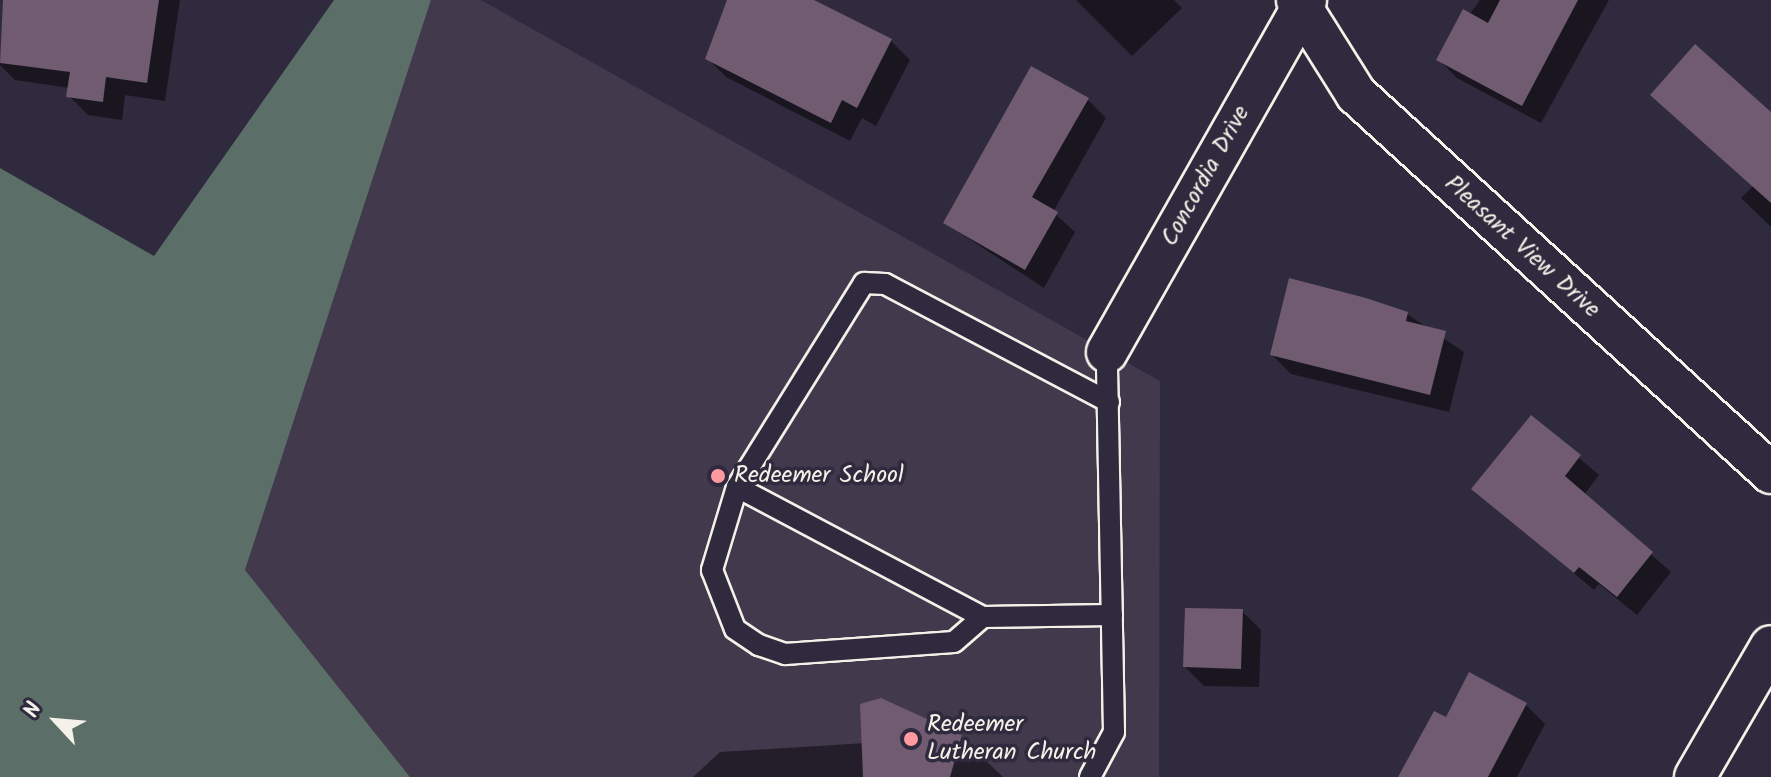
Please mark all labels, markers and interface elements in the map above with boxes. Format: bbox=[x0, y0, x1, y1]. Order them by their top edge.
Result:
street label: Concordia Drive bbox=[1156, 101, 1256, 251]
street label: Pleasant View Drive bbox=[1438, 170, 1606, 324]
place label: Redeemer School bbox=[734, 462, 904, 490]
marker: Redeemer School bbox=[709, 467, 727, 485]
north arrow bbox=[16, 681, 96, 761]
text: N bbox=[15, 696, 53, 724]
place label: Redeemer Lutheran Church bbox=[927, 711, 1096, 767]
marker: Redeemer Lutheran Church bbox=[902, 730, 920, 748]

